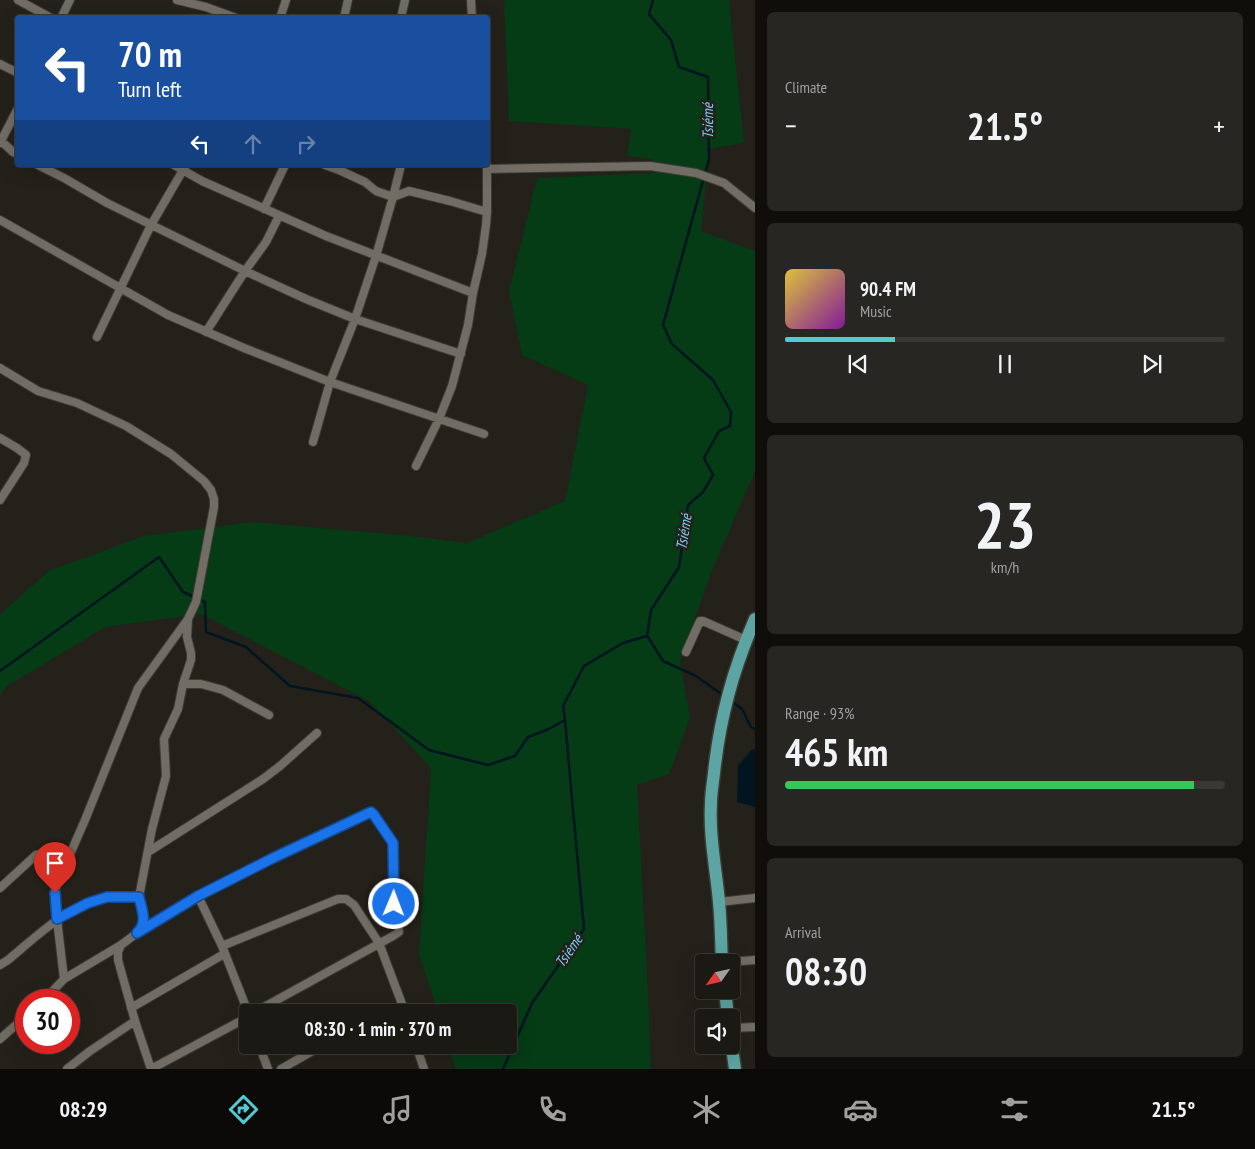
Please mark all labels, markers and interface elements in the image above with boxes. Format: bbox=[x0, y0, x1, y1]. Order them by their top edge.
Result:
text: 70 m bbox=[118, 31, 182, 77]
icon: left bbox=[35, 35, 100, 100]
text: Turn left bbox=[118, 75, 182, 103]
text: Climate bbox=[785, 77, 827, 97]
water label: Tsiémé bbox=[698, 101, 717, 139]
text: 21.5° bbox=[967, 101, 1043, 150]
text: − bbox=[785, 107, 797, 144]
text: + bbox=[1213, 107, 1225, 144]
icon: left bbox=[186, 130, 214, 158]
icon: ahead bbox=[239, 130, 267, 158]
icon: right bbox=[292, 130, 320, 158]
text: 90.4 FM bbox=[860, 277, 916, 301]
text: Music bbox=[860, 301, 892, 321]
icon: previous bbox=[844, 350, 872, 378]
icon: pause bbox=[991, 350, 1019, 378]
icon: next bbox=[1138, 350, 1166, 378]
text: 23 bbox=[974, 482, 1036, 566]
water label: Tsiémé bbox=[671, 511, 696, 551]
text: km/h bbox=[991, 557, 1019, 577]
text: Range · 93% bbox=[785, 703, 854, 723]
text: 465 km bbox=[785, 727, 888, 776]
pin bbox=[34, 842, 76, 893]
icon: arrive bbox=[41, 849, 69, 877]
position arrow bbox=[367, 877, 419, 929]
text: Arrival bbox=[785, 922, 821, 942]
water label: Tsiémé bbox=[551, 929, 588, 971]
text: 08:30 bbox=[785, 946, 867, 995]
north arrow bbox=[695, 954, 740, 999]
map controls bbox=[695, 954, 740, 1054]
speed limit sign: 30 bbox=[15, 989, 80, 1054]
button: sound bbox=[695, 1009, 740, 1054]
text: 08:30 · 1 min · 370 m bbox=[305, 1017, 451, 1041]
icon: directions bbox=[226, 1092, 261, 1127]
icon: music bbox=[380, 1092, 415, 1127]
icon: phone bbox=[535, 1092, 570, 1127]
icon: climate bbox=[689, 1092, 724, 1127]
icon: car bbox=[843, 1092, 878, 1127]
icon: filters bbox=[997, 1092, 1032, 1127]
text: 08:29 bbox=[60, 1095, 107, 1123]
text: 21.5° bbox=[1151, 1095, 1195, 1123]

